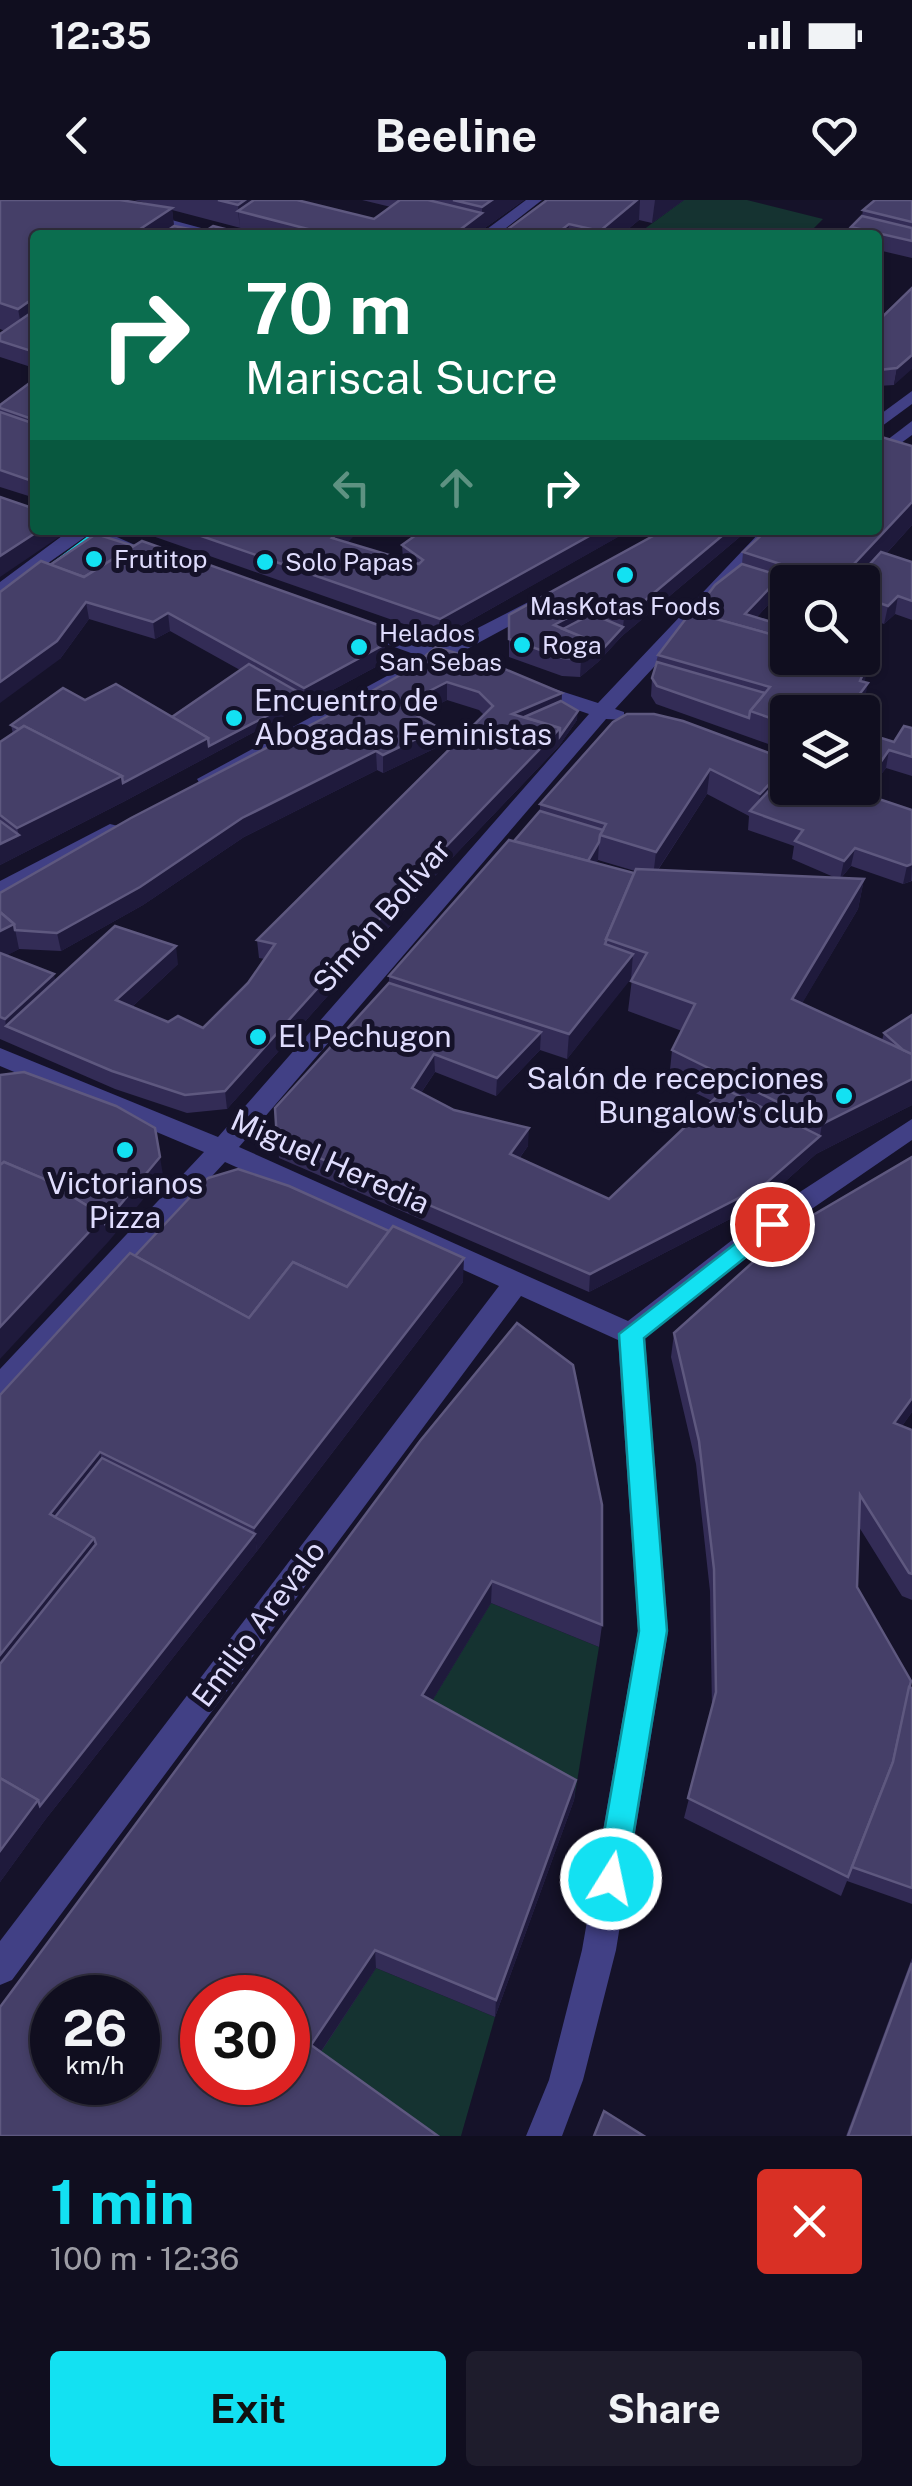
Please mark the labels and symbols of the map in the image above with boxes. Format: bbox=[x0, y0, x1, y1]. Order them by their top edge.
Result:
place label: Frutitop bbox=[114, 544, 207, 574]
place label: Solo Papas bbox=[285, 547, 413, 577]
marker: Frutitop bbox=[83, 548, 105, 570]
marker: Solo Papas bbox=[254, 551, 276, 573]
marker: MasKotas Foods bbox=[614, 564, 636, 586]
place label: MasKotas Foods bbox=[530, 591, 720, 621]
place label: Helados San Sebas bbox=[379, 618, 502, 677]
place label: Roga bbox=[542, 630, 602, 660]
marker: Roga bbox=[511, 634, 533, 656]
marker: Helados San Sebas bbox=[348, 636, 370, 658]
place label: Encuentro de Abogadas Feministas bbox=[254, 682, 552, 752]
marker: Encuentro de Abogadas Feministas bbox=[223, 707, 245, 729]
street label: Simón Bolívar bbox=[305, 831, 458, 1000]
place label: El Pechugon bbox=[278, 1018, 452, 1054]
marker: El Pechugon bbox=[247, 1026, 269, 1048]
place label: Salón de recepciones Bungalow's club bbox=[526, 1060, 824, 1130]
marker: Salón de recepciones Bungalow's club bbox=[833, 1085, 855, 1107]
street label: Miguel Heredia bbox=[226, 1101, 435, 1221]
marker: Victorianos Pizza bbox=[114, 1139, 136, 1161]
place label: Victorianos Pizza bbox=[47, 1165, 203, 1235]
pin bbox=[730, 1182, 815, 1267]
street label: Emilio Arevalo bbox=[184, 1533, 332, 1713]
position arrow bbox=[559, 1827, 663, 1931]
speed limit sign: 30 bbox=[180, 1975, 310, 2105]

